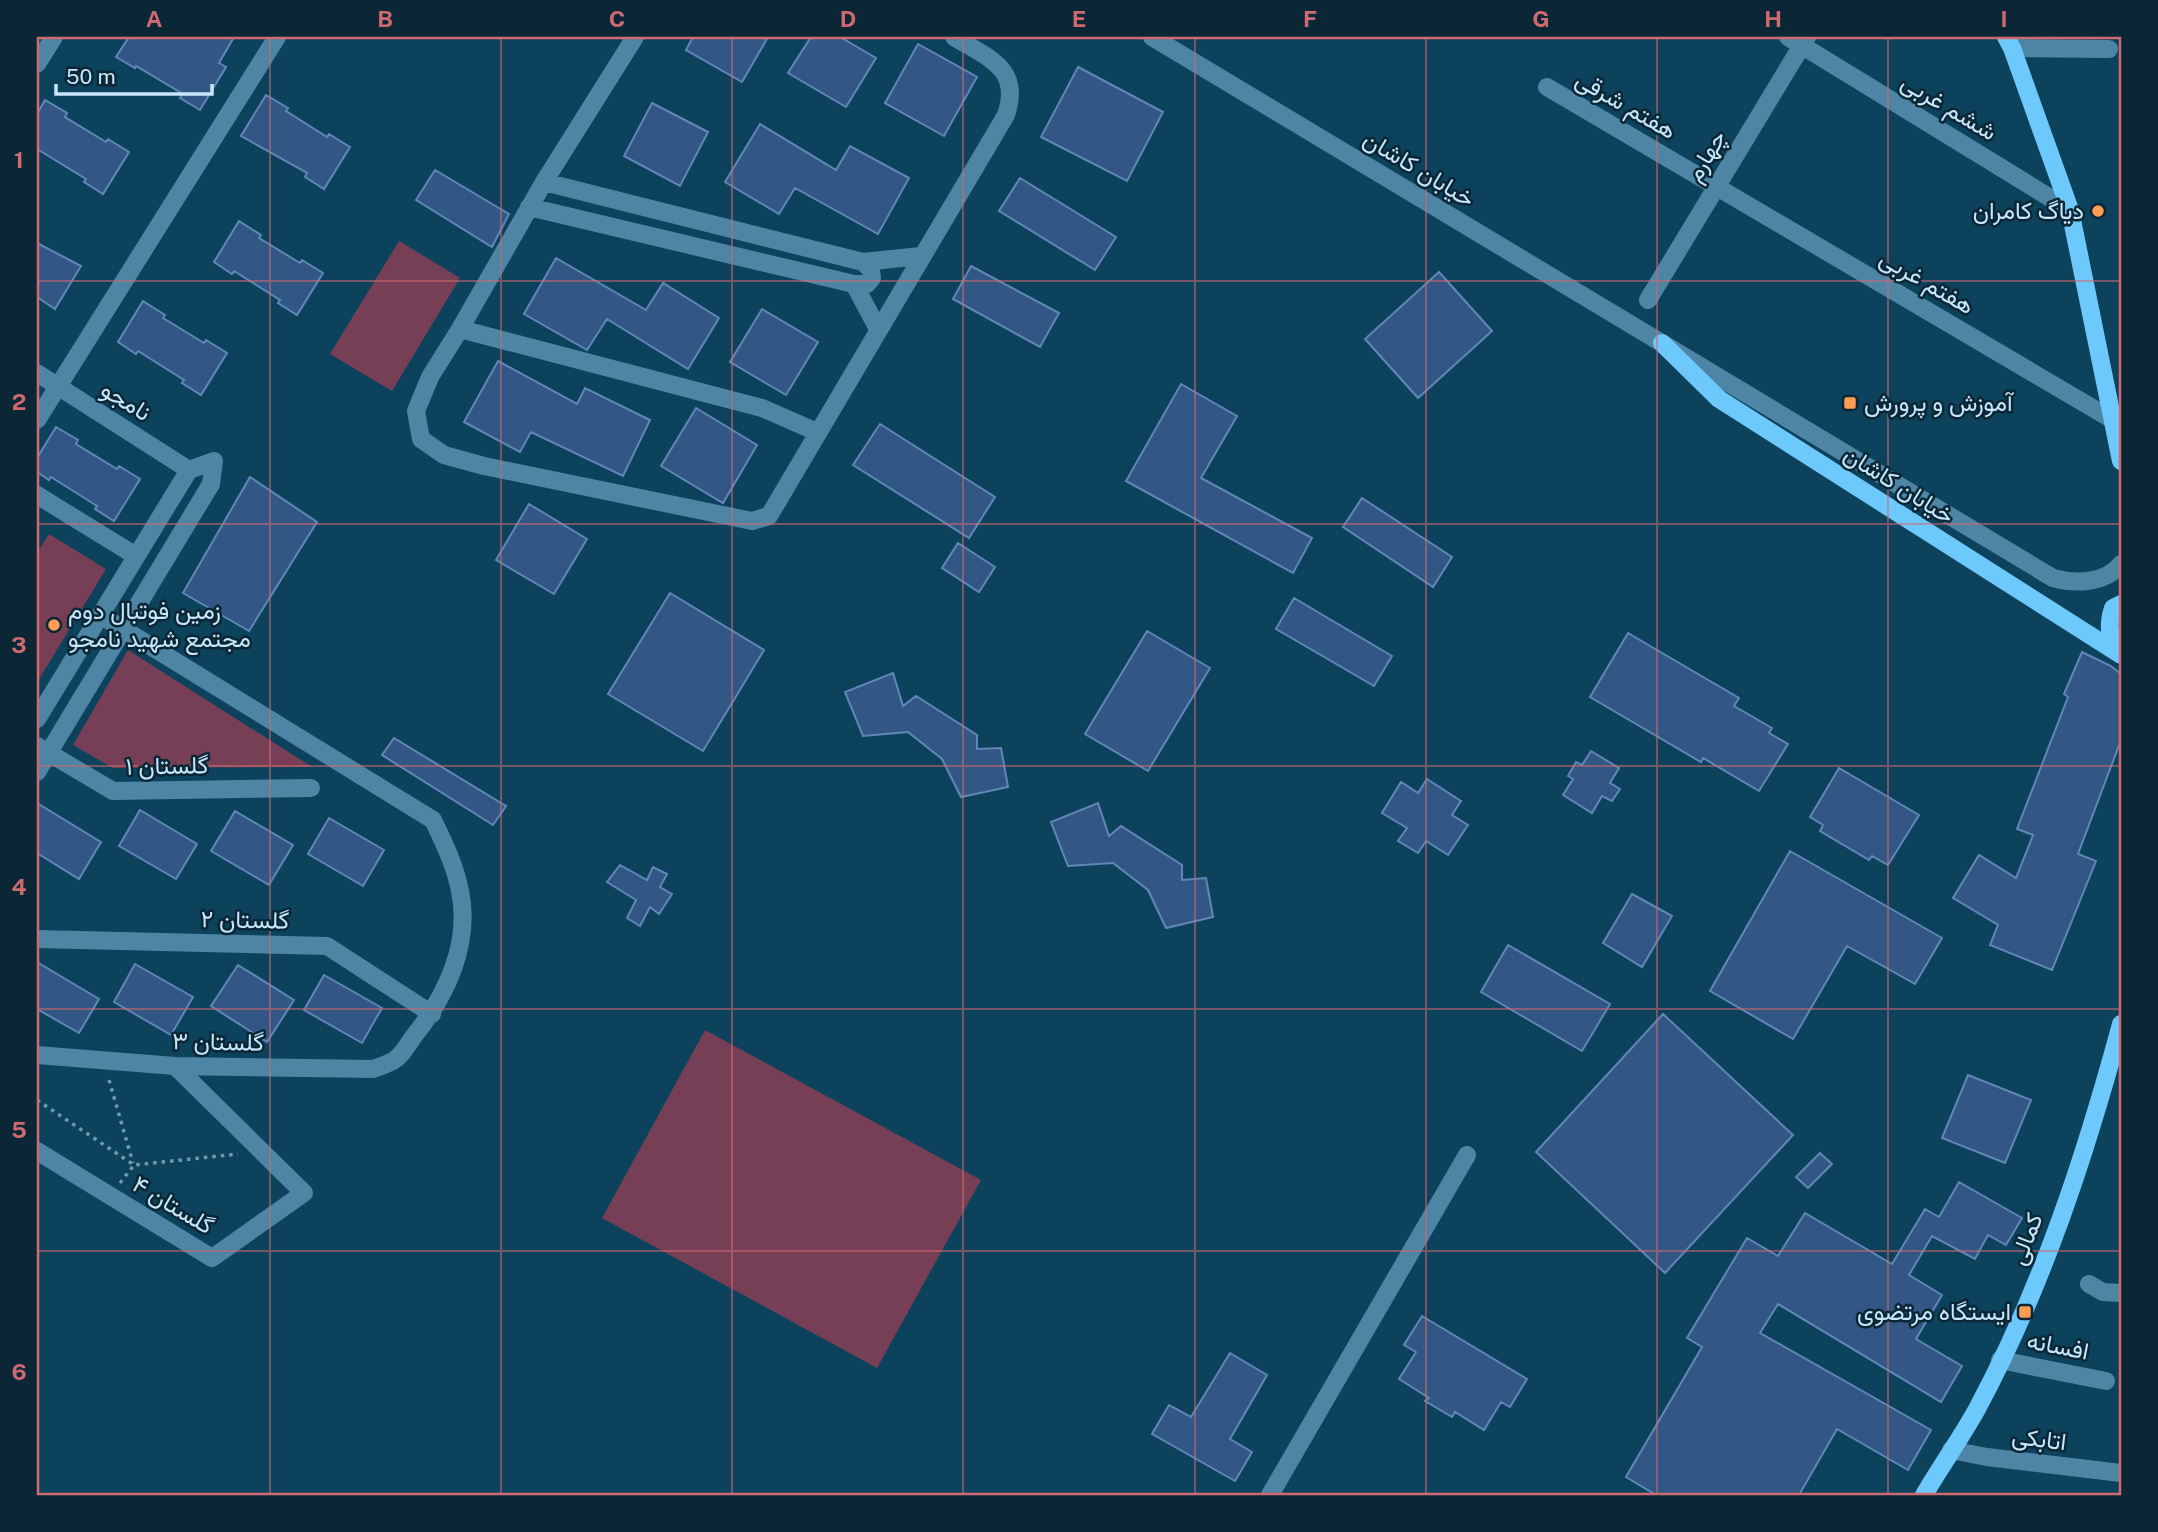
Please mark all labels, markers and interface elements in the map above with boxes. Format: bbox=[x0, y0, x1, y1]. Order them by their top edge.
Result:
text: A bbox=[146, 5, 163, 32]
text: B bbox=[377, 5, 393, 32]
text: C bbox=[609, 5, 625, 32]
text: D bbox=[840, 5, 856, 32]
text: E bbox=[1072, 5, 1086, 32]
text: F bbox=[1303, 5, 1317, 32]
text: G bbox=[1532, 5, 1550, 32]
text: H bbox=[1764, 5, 1782, 32]
text: I bbox=[2000, 5, 2008, 32]
scale bar bbox=[56, 52, 212, 96]
text: 50 m bbox=[66, 64, 116, 89]
street label: هفتم شرقی bbox=[1570, 64, 1682, 147]
street label: ششم غربی bbox=[1895, 67, 2002, 148]
street label: خیابان کاشان bbox=[1358, 124, 1480, 213]
street label: چهارم bbox=[1679, 125, 1734, 188]
text: 1 bbox=[14, 146, 24, 173]
place label: دیاگ کامران bbox=[1973, 196, 2084, 226]
marker: دیاگ کامران bbox=[2090, 203, 2106, 219]
street label: هفتم غربی bbox=[1874, 243, 1980, 322]
street label: نامجو bbox=[96, 374, 156, 428]
text: 2 bbox=[12, 388, 26, 415]
place label: آموزش و پرورش bbox=[1864, 388, 2015, 419]
marker: آموزش و پرورش bbox=[1842, 395, 1858, 411]
street label: خیابان کاشان bbox=[1839, 439, 1960, 530]
place label: زمین فوتبال دوم مجتمع شهید نامجو bbox=[68, 596, 251, 656]
marker: زمین فوتبال دوم مجتمع شهید نامجو bbox=[46, 617, 62, 633]
text: 3 bbox=[11, 631, 27, 658]
street label: گلستان ۱ bbox=[125, 750, 209, 780]
text: 4 bbox=[11, 873, 27, 900]
street label: گلستان ۲ bbox=[200, 904, 290, 934]
street label: گلستان ۳ bbox=[172, 1026, 264, 1056]
text: 5 bbox=[11, 1116, 27, 1143]
street label: گلستان ۴ bbox=[128, 1169, 219, 1239]
street label: کمالی bbox=[2002, 1209, 2049, 1269]
place label: ایستگاه مرتضوی bbox=[1857, 1297, 2011, 1327]
marker: ایستگاه مرتضوی bbox=[2017, 1304, 2033, 1320]
street label: افسانه bbox=[2025, 1325, 2091, 1365]
text: 6 bbox=[11, 1358, 27, 1385]
street label: اتابکی bbox=[2010, 1421, 2068, 1456]

